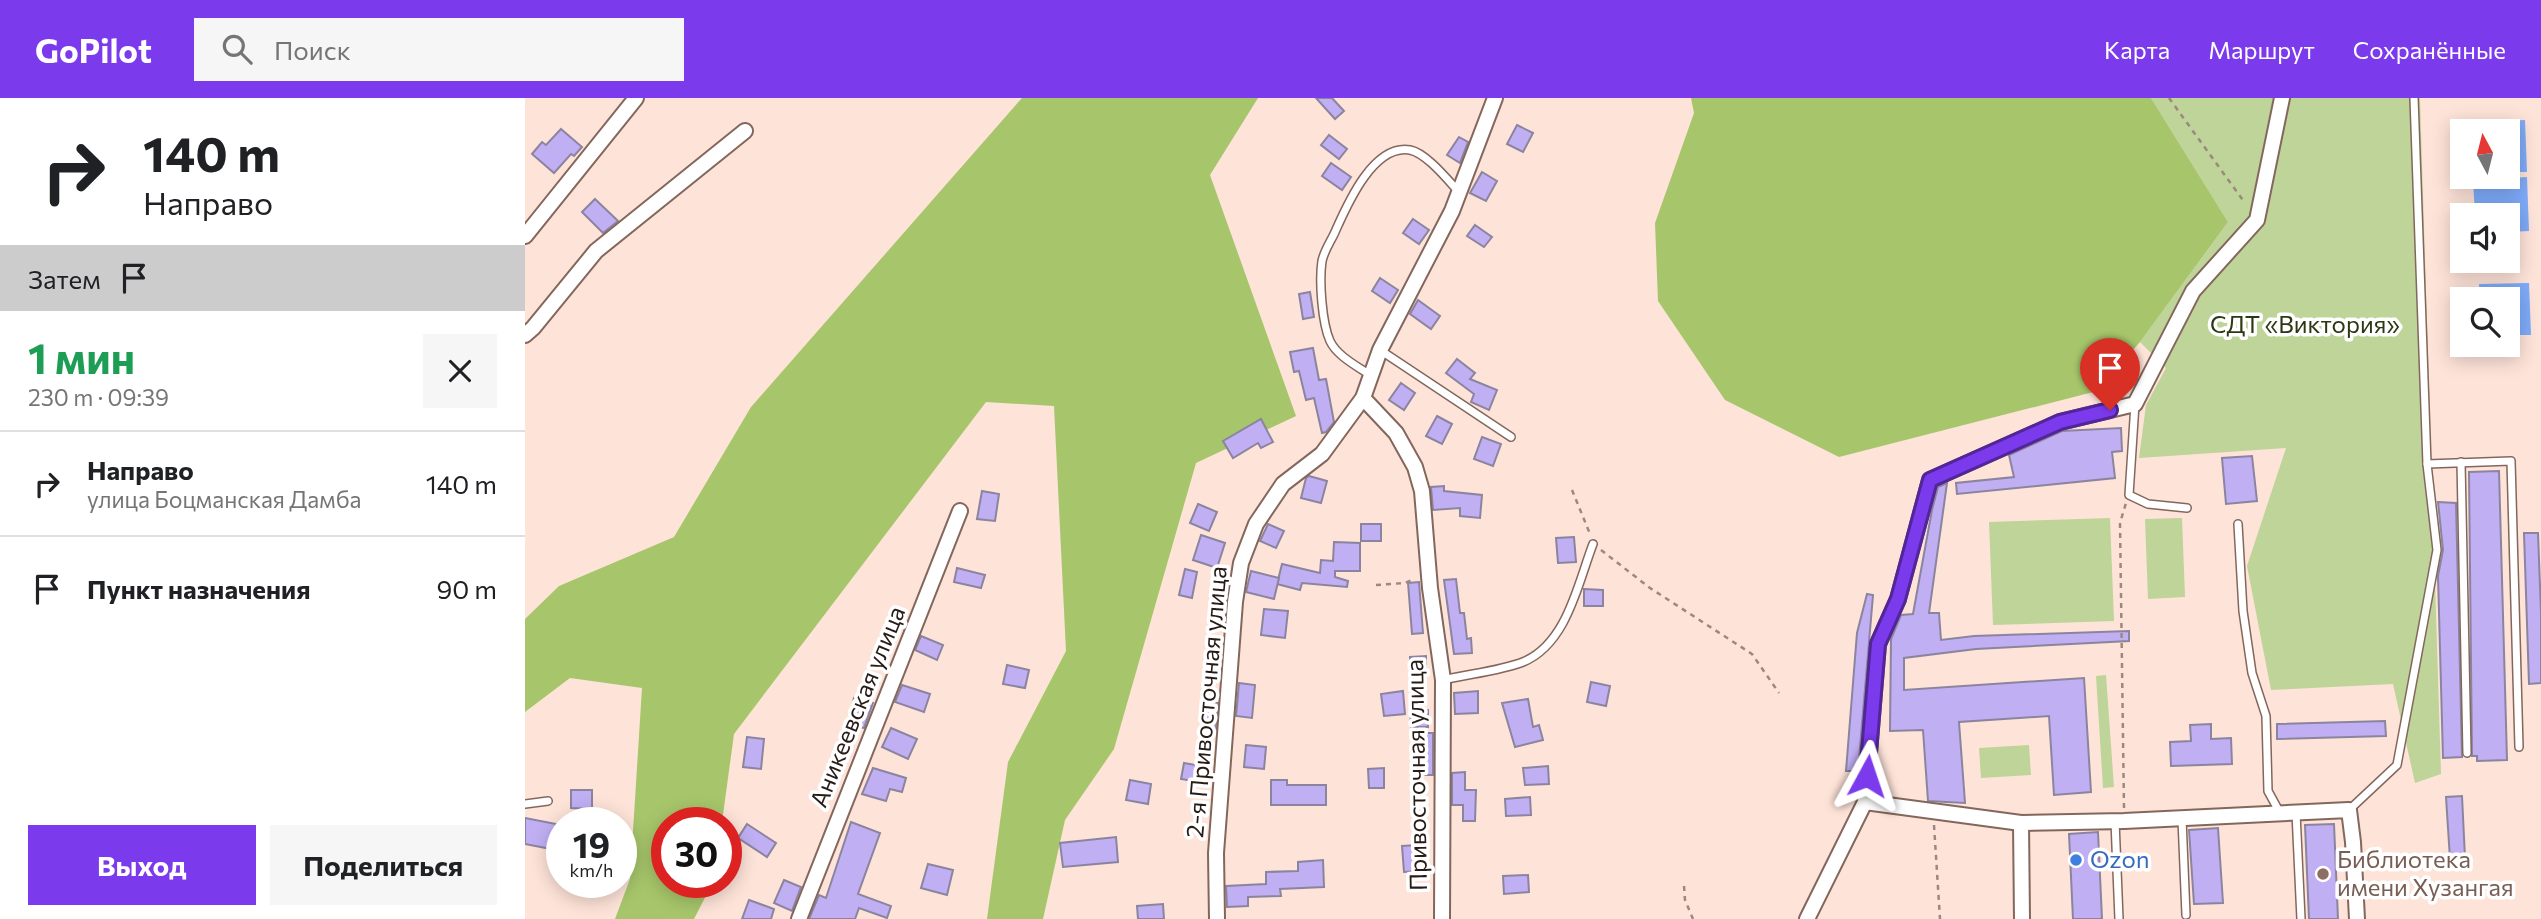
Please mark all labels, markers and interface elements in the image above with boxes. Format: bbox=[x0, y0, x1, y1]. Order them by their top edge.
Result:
search box bbox=[194, 18, 684, 81]
text: GoPilot bbox=[35, 29, 152, 70]
icon: search bbox=[218, 30, 256, 68]
text: Поиск bbox=[274, 34, 351, 65]
text: Карта bbox=[2104, 35, 2170, 64]
text: Маршрут bbox=[2208, 35, 2315, 64]
text: Сохранённые bbox=[2353, 35, 2506, 64]
north arrow bbox=[2450, 119, 2520, 189]
map controls bbox=[2450, 119, 2520, 357]
text: 140 m bbox=[143, 122, 280, 182]
icon: right bbox=[28, 126, 119, 217]
text: Направо bbox=[143, 182, 273, 222]
button: sound bbox=[2450, 203, 2520, 273]
icon: arrive bbox=[115, 259, 153, 297]
text: Затем bbox=[28, 263, 101, 294]
button: search bbox=[2450, 287, 2520, 357]
park label: СДТ «Виктория» bbox=[2210, 309, 2400, 338]
text: 1 мин bbox=[28, 331, 135, 383]
button: close bbox=[423, 334, 497, 408]
pin bbox=[2080, 338, 2140, 410]
icon: arrive bbox=[2091, 349, 2129, 387]
text: 230 m · 09:39 bbox=[28, 383, 169, 411]
text: Направо bbox=[87, 454, 194, 485]
icon: right bbox=[28, 465, 66, 503]
text: 140 m bbox=[426, 468, 497, 499]
text: улица Боцманская Дамба bbox=[87, 485, 362, 513]
street label: 2-я Привосточная улица bbox=[1179, 565, 1232, 839]
icon: arrive bbox=[28, 570, 66, 608]
text: Пункт назначения bbox=[87, 573, 311, 604]
text: 90 m bbox=[437, 573, 497, 604]
street label: Аникеевская улица bbox=[803, 602, 910, 811]
street label: Привосточная улица bbox=[1399, 659, 1432, 891]
position arrow bbox=[1830, 739, 1904, 813]
speed limit sign: 30 bbox=[651, 807, 742, 898]
text: 19 bbox=[573, 822, 610, 865]
button: Выход bbox=[28, 825, 256, 905]
button: Поделиться bbox=[270, 825, 497, 905]
place label: Ozon bbox=[2090, 844, 2150, 873]
place label: Библиотека имени Хузангая bbox=[2337, 844, 2514, 901]
marker: Ozon bbox=[2068, 852, 2084, 868]
text: km/h bbox=[570, 859, 613, 881]
marker: Библиотека имени Хузангая bbox=[2315, 866, 2331, 882]

